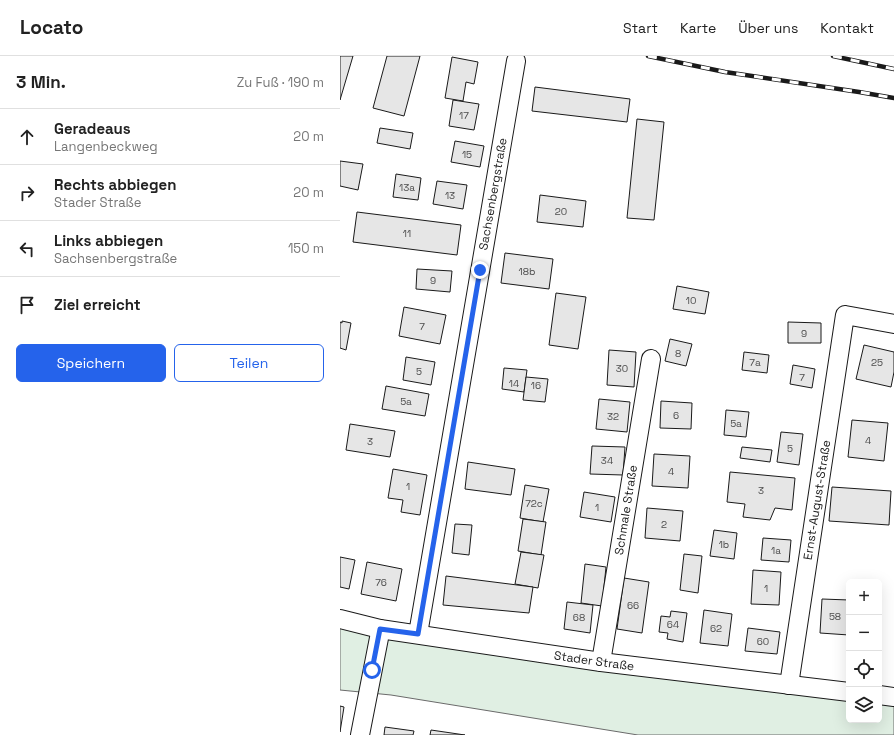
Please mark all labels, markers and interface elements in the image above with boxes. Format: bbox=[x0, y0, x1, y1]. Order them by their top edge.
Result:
text: Locato bbox=[20, 15, 83, 40]
text: Start bbox=[623, 19, 658, 37]
text: Karte bbox=[680, 19, 716, 37]
text: Über uns bbox=[738, 19, 798, 37]
text: Kontakt bbox=[820, 19, 874, 37]
text: 3 Min. bbox=[16, 71, 66, 93]
text: Zu Fuß · 190 m bbox=[237, 74, 324, 91]
house number: 17 bbox=[459, 109, 469, 122]
text: Geradeaus bbox=[54, 119, 131, 138]
icon: ahead bbox=[16, 126, 38, 148]
text: 20 m bbox=[293, 128, 324, 145]
street label: Sachsenbergstraße bbox=[475, 137, 511, 251]
text: Langenbeckweg bbox=[54, 138, 158, 155]
house number: 15 bbox=[462, 148, 472, 161]
text: Rechts abbiegen bbox=[54, 175, 176, 194]
house number: 13a bbox=[399, 181, 415, 194]
icon: right bbox=[16, 182, 38, 204]
text: 20 m bbox=[293, 184, 324, 201]
house number: 13 bbox=[445, 189, 455, 202]
text: Stader Straße bbox=[54, 194, 141, 211]
house number: 20 bbox=[555, 205, 567, 218]
house number: 11 bbox=[403, 227, 411, 240]
text: Links abbiegen bbox=[54, 231, 163, 250]
icon: left bbox=[16, 238, 38, 260]
text: 150 m bbox=[288, 240, 324, 257]
text: Sachsenbergstraße bbox=[54, 250, 177, 267]
route end bbox=[471, 261, 489, 279]
house number: 18b bbox=[519, 265, 535, 278]
house number: 9 bbox=[430, 274, 436, 287]
icon: arrive bbox=[16, 294, 38, 316]
house number: 10 bbox=[686, 294, 696, 307]
text: Ziel erreicht bbox=[54, 295, 141, 314]
house number: 7 bbox=[419, 320, 425, 333]
house number: 9 bbox=[801, 327, 807, 340]
button: Speichern bbox=[16, 344, 166, 382]
button: Teilen bbox=[174, 344, 324, 382]
house number: 8 bbox=[675, 347, 681, 360]
house number: 7a bbox=[749, 356, 761, 369]
house number: 25 bbox=[871, 356, 883, 369]
house number: 30 bbox=[616, 362, 628, 375]
house number: 5 bbox=[416, 365, 422, 378]
house number: 7 bbox=[799, 371, 805, 384]
house number: 14 bbox=[509, 377, 519, 390]
house number: 16 bbox=[531, 379, 541, 392]
house number: 5a bbox=[400, 395, 412, 408]
house number: 6 bbox=[673, 409, 679, 422]
house number: 32 bbox=[607, 410, 619, 423]
house number: 5a bbox=[730, 417, 742, 430]
house number: 4 bbox=[865, 434, 871, 447]
house number: 3 bbox=[367, 435, 373, 448]
street label: Ernst-August-Straße bbox=[800, 439, 834, 561]
house number: 5 bbox=[787, 442, 793, 455]
house number: 34 bbox=[601, 454, 613, 467]
street label: Schmale Straße bbox=[611, 464, 641, 556]
house number: 4 bbox=[668, 465, 674, 478]
house number: 1 bbox=[406, 480, 410, 493]
house number: 3 bbox=[758, 484, 764, 497]
house number: 72c bbox=[525, 497, 543, 510]
house number: 1 bbox=[595, 501, 599, 514]
house number: 2 bbox=[661, 518, 667, 531]
house number: 1b bbox=[719, 538, 729, 551]
house number: 1a bbox=[771, 544, 781, 557]
house number: 76 bbox=[375, 576, 387, 589]
map controls bbox=[846, 579, 882, 723]
button: + bbox=[846, 579, 882, 615]
house number: 1 bbox=[764, 582, 768, 595]
house number: 66 bbox=[627, 599, 639, 612]
house number: 58 bbox=[829, 610, 841, 623]
house number: 68 bbox=[573, 611, 585, 624]
button: − bbox=[846, 615, 882, 651]
house number: 64 bbox=[667, 618, 679, 631]
house number: 62 bbox=[710, 622, 722, 635]
house number: 60 bbox=[757, 635, 769, 648]
street label: Stader Straße bbox=[553, 647, 635, 675]
button: locate bbox=[846, 651, 882, 687]
route start bbox=[363, 661, 381, 679]
button: layers bbox=[846, 687, 882, 723]

